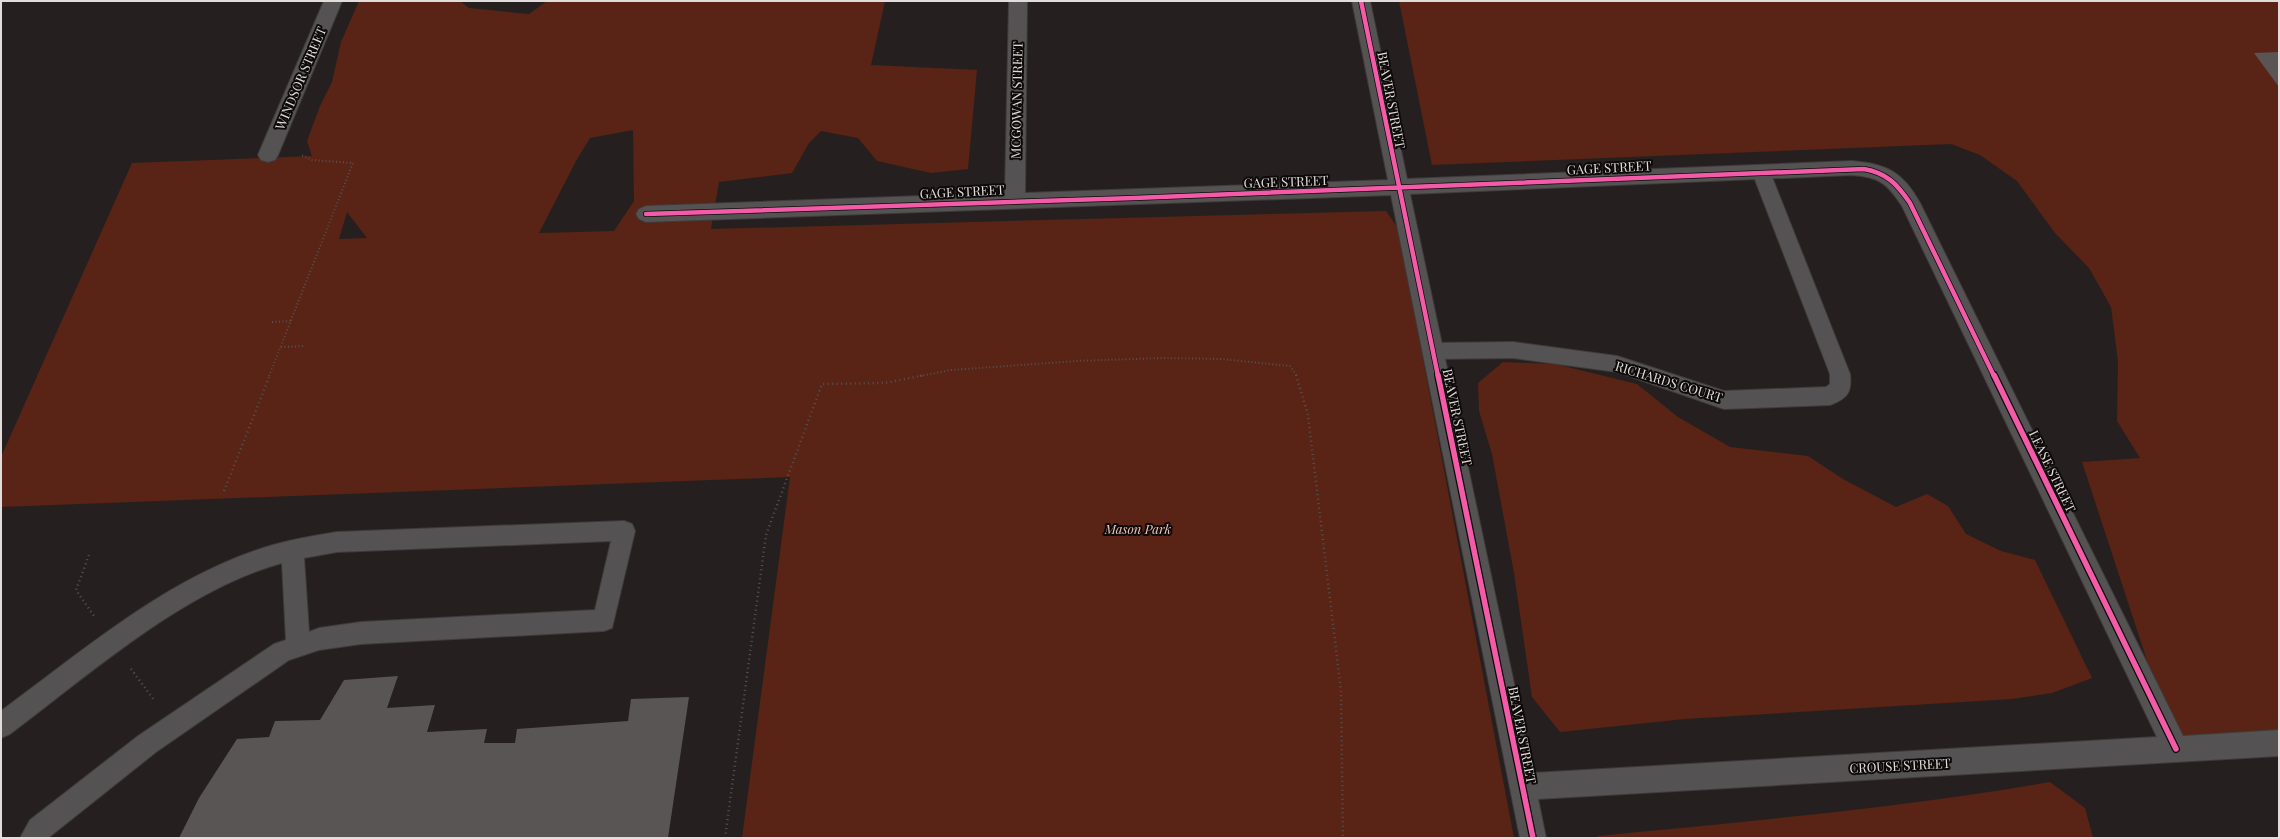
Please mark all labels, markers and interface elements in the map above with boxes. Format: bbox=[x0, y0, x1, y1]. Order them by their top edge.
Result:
street label: WINDSOR STREET bbox=[270, 24, 329, 133]
street label: MCGOWAN STREET bbox=[1006, 41, 1026, 159]
street label: BEAVER STREET bbox=[1374, 50, 1410, 150]
street label: GAGE STREET bbox=[1566, 156, 1652, 178]
street label: GAGE STREET bbox=[1243, 171, 1329, 191]
street label: GAGE STREET bbox=[919, 180, 1005, 202]
street label: RICHARDS COURT bbox=[1613, 357, 1725, 405]
street label: BEAVER STREET bbox=[1439, 367, 1477, 467]
street label: LEASE STREET bbox=[2026, 427, 2080, 515]
park label: Mason Park bbox=[1104, 520, 1172, 537]
street label: BEAVER STREET bbox=[1505, 685, 1541, 785]
street label: CROUSE STREET bbox=[1849, 754, 1951, 776]

